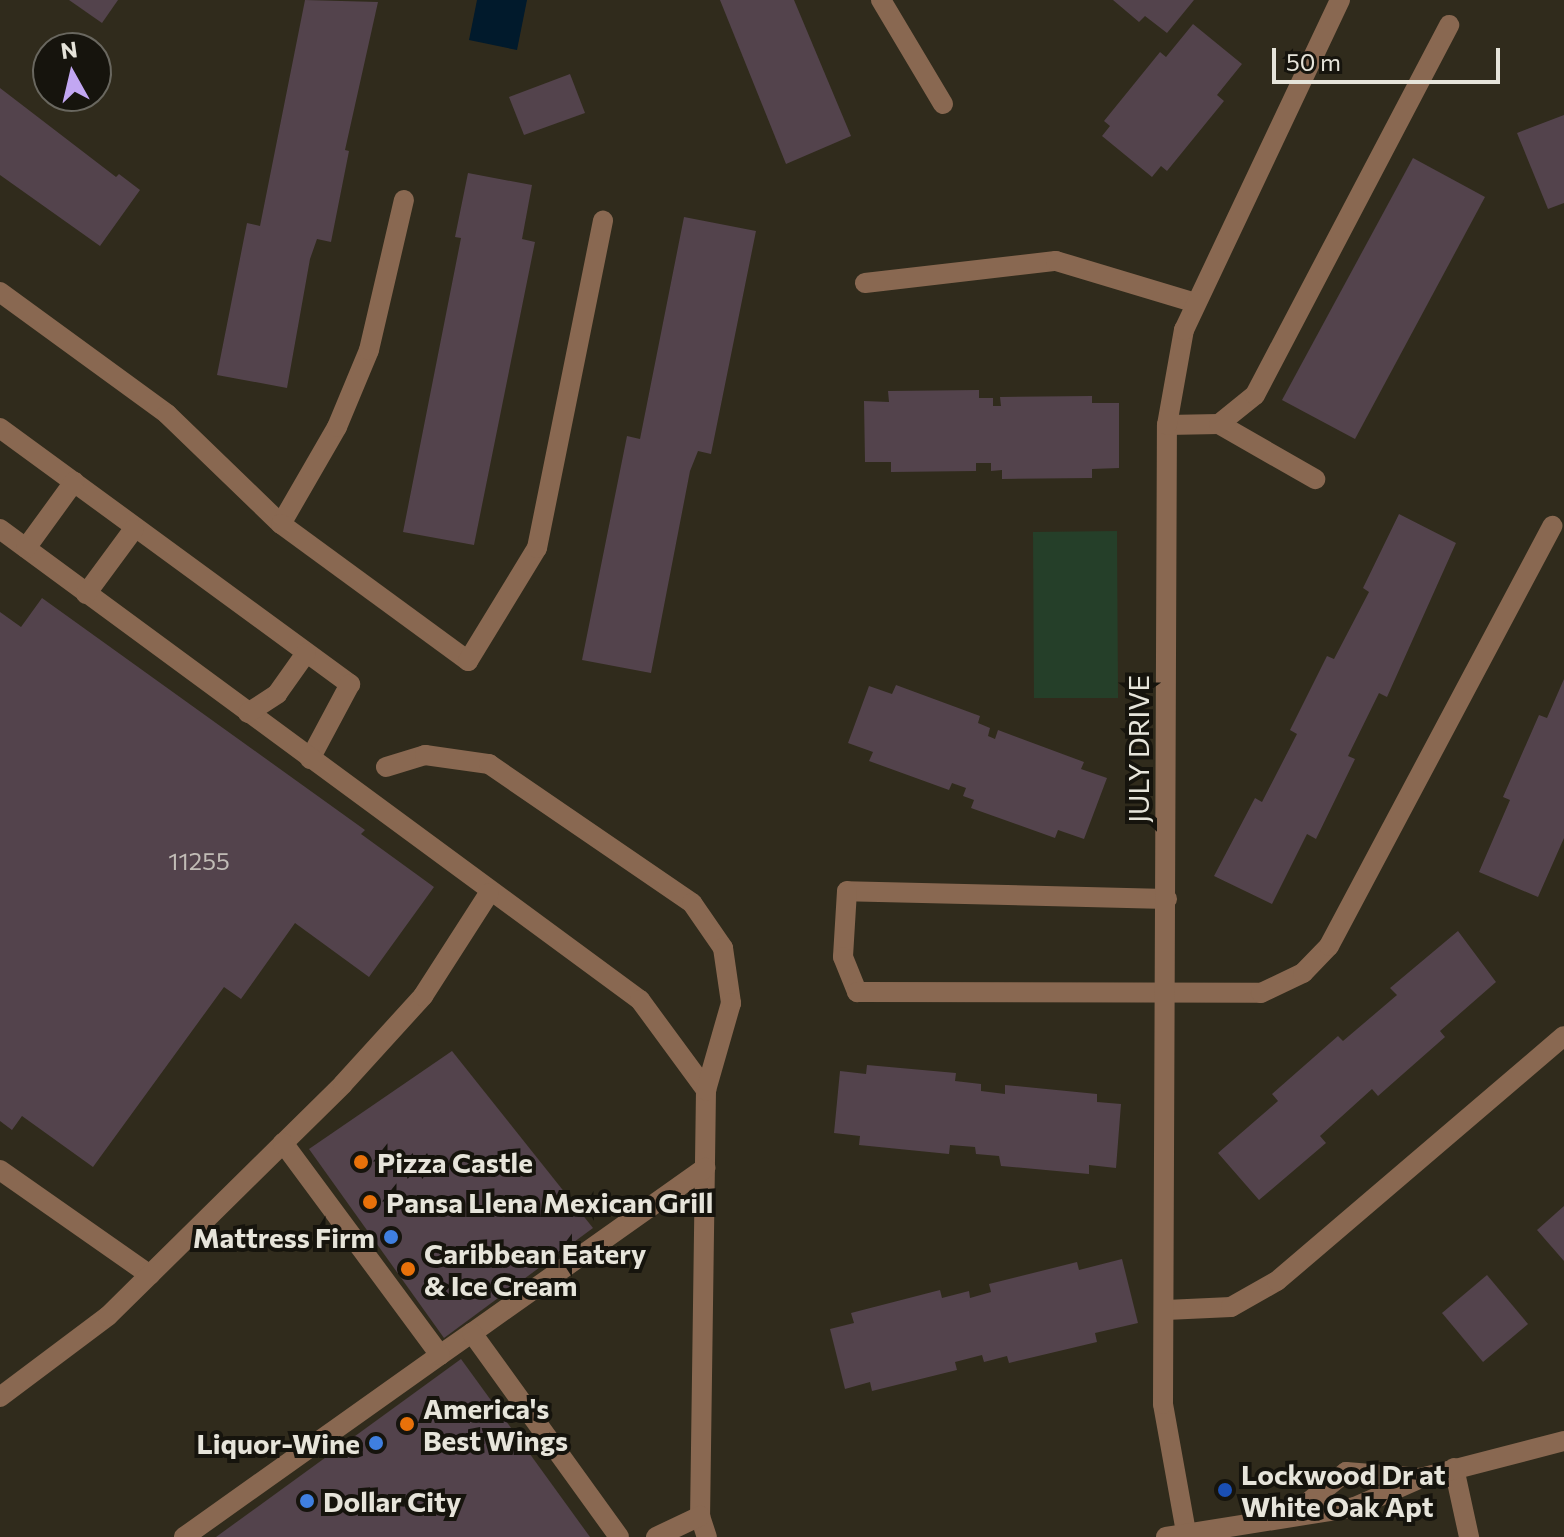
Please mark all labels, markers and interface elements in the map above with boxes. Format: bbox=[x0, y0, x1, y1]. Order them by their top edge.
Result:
north arrow bbox=[32, 32, 112, 112]
scale bar bbox=[1276, 32, 1504, 82]
text: N bbox=[59, 35, 79, 64]
text: 50 m bbox=[1286, 47, 1341, 76]
street label: JULY DRIVE bbox=[1121, 675, 1155, 823]
house number: 11255 bbox=[168, 847, 230, 875]
place label: Pizza Castle bbox=[377, 1145, 533, 1179]
marker: Pizza Castle bbox=[352, 1153, 370, 1171]
place label: Pansa Llena Mexican Grill bbox=[386, 1185, 713, 1219]
marker: Pansa Llena Mexican Grill bbox=[361, 1193, 379, 1211]
place label: Mattress Firm bbox=[193, 1220, 375, 1254]
marker: Mattress Firm bbox=[382, 1228, 400, 1246]
place label: Caribbean Eatery & Ice Cream bbox=[424, 1236, 646, 1302]
marker: Caribbean Eatery & Ice Cream bbox=[399, 1260, 417, 1278]
place label: America's Best Wings bbox=[423, 1391, 568, 1457]
marker: America's Best Wings bbox=[398, 1415, 416, 1433]
place label: Liquor-Wine bbox=[196, 1426, 360, 1460]
marker: Liquor-Wine bbox=[367, 1434, 385, 1452]
place label: Lockwood Dr at White Oak Apt bbox=[1241, 1457, 1445, 1523]
marker: Lockwood Dr at White Oak Apt bbox=[1216, 1481, 1234, 1499]
place label: Dollar City bbox=[323, 1484, 461, 1518]
marker: Dollar City bbox=[298, 1492, 316, 1510]

